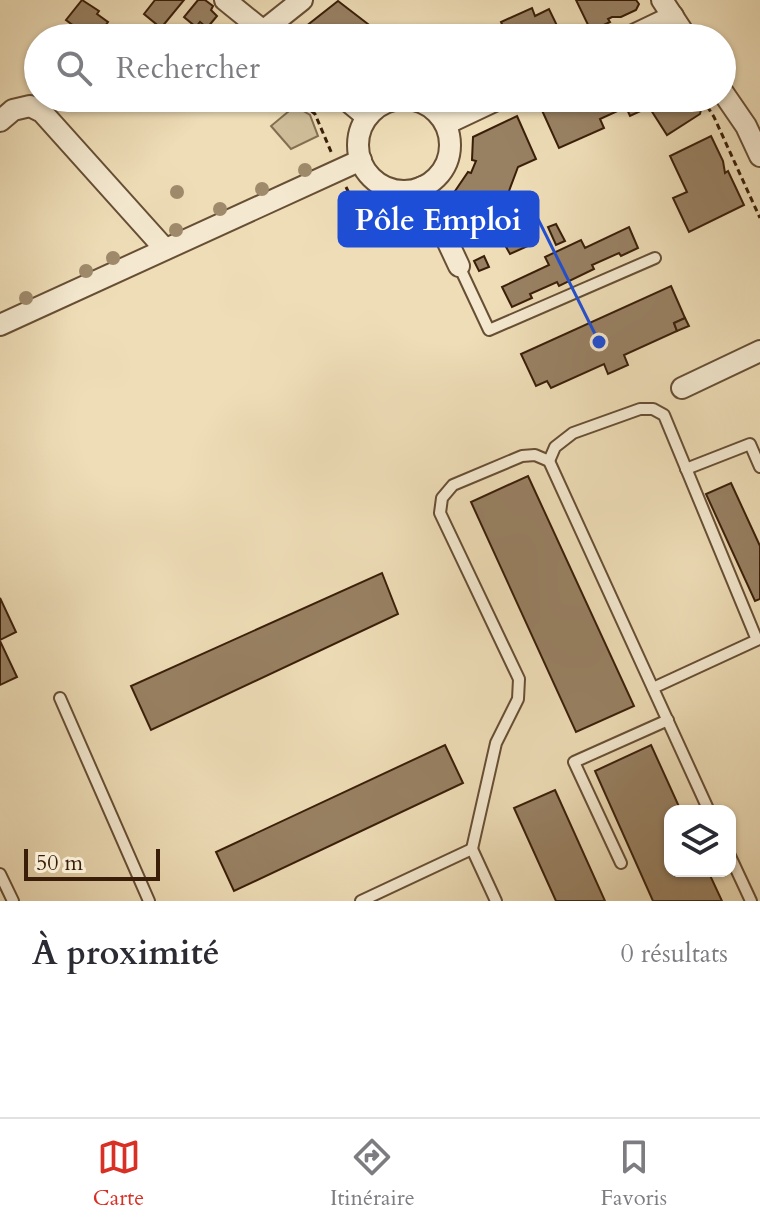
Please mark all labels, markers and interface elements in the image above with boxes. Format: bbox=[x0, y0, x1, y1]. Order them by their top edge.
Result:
search box bbox=[24, 24, 736, 112]
icon: search bbox=[52, 46, 96, 90]
text: Rechercher bbox=[116, 48, 260, 89]
callout: Pôle Emploi bbox=[339, 192, 538, 246]
text: Pôle Emploi bbox=[355, 200, 521, 241]
map controls bbox=[664, 805, 736, 877]
button: layers bbox=[664, 805, 736, 877]
scale bar bbox=[24, 845, 160, 881]
text: 50 m bbox=[36, 848, 83, 878]
text: À proximité bbox=[32, 930, 219, 976]
text: 0 résultats bbox=[620, 936, 728, 971]
tab: Carte bbox=[93, 1135, 144, 1213]
tab: Itinéraire bbox=[330, 1135, 415, 1213]
tab: Favoris bbox=[600, 1135, 667, 1213]

